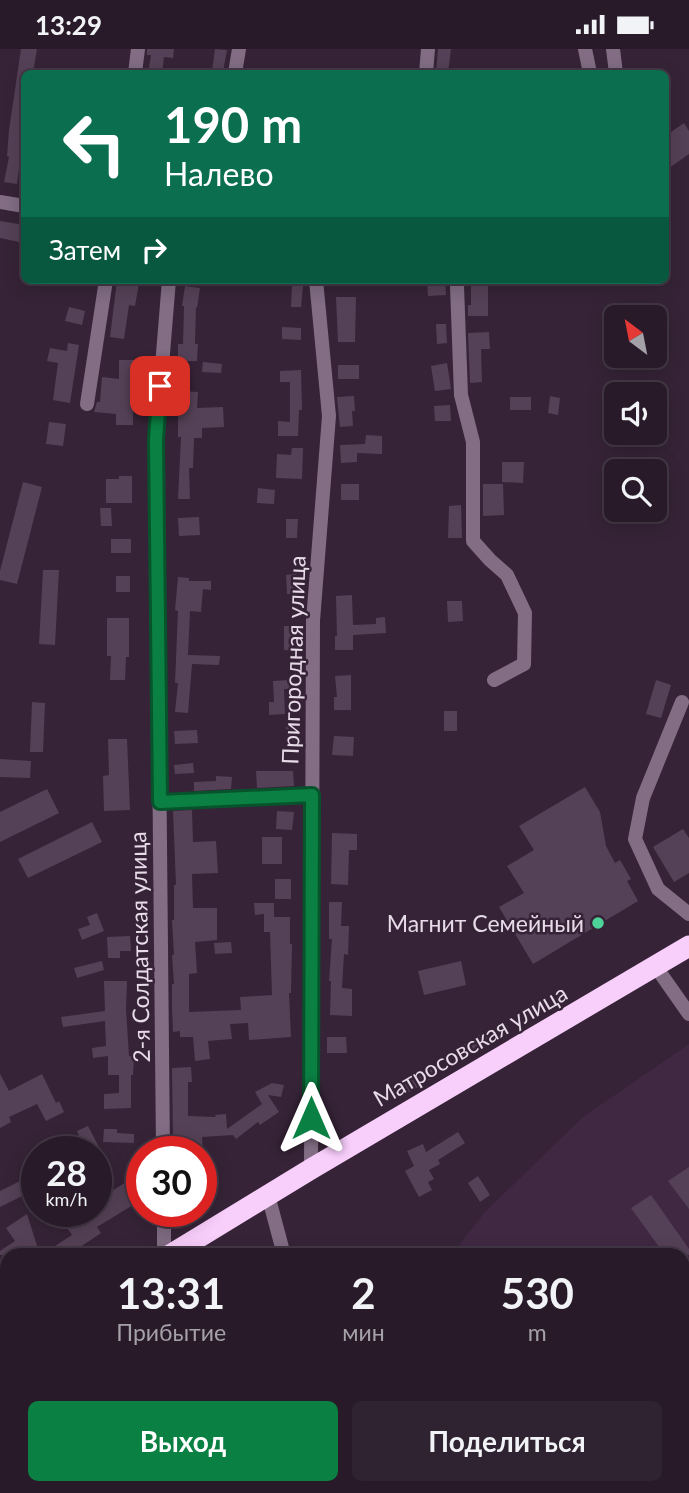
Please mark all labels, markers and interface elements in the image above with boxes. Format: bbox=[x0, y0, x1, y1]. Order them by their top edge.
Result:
text: 13:29 bbox=[35, 9, 102, 41]
text: 190 m bbox=[164, 95, 302, 153]
icon: left bbox=[49, 98, 140, 189]
text: Налево bbox=[164, 154, 274, 193]
icon: right bbox=[135, 231, 173, 269]
text: Затем bbox=[49, 234, 121, 266]
north arrow bbox=[604, 305, 667, 367]
map controls bbox=[604, 305, 667, 522]
pin bbox=[130, 356, 190, 416]
icon: arrive bbox=[141, 367, 179, 405]
button: sound bbox=[604, 382, 667, 445]
button: search bbox=[604, 459, 667, 522]
street label: Пригородная улица bbox=[275, 555, 311, 765]
street label: 2-я Солдатская улица bbox=[123, 831, 155, 1063]
place label: Магнит Семейный bbox=[387, 909, 584, 937]
marker: Магнит Семейный bbox=[590, 915, 606, 931]
street label: Матросовская улица bbox=[368, 978, 572, 1112]
position arrow bbox=[274, 1081, 348, 1155]
speed limit sign: 30 bbox=[126, 1136, 217, 1227]
text: 28 bbox=[46, 1151, 87, 1193]
text: km/h bbox=[45, 1188, 88, 1210]
text: 13:31 bbox=[117, 1268, 225, 1318]
text: 2 bbox=[351, 1268, 376, 1318]
text: 530 bbox=[501, 1268, 574, 1318]
text: Прибытие bbox=[116, 1318, 226, 1346]
text: мин bbox=[342, 1318, 385, 1346]
text: m bbox=[528, 1318, 547, 1346]
button: Выход bbox=[28, 1401, 338, 1481]
button: Поделиться bbox=[352, 1401, 662, 1481]

